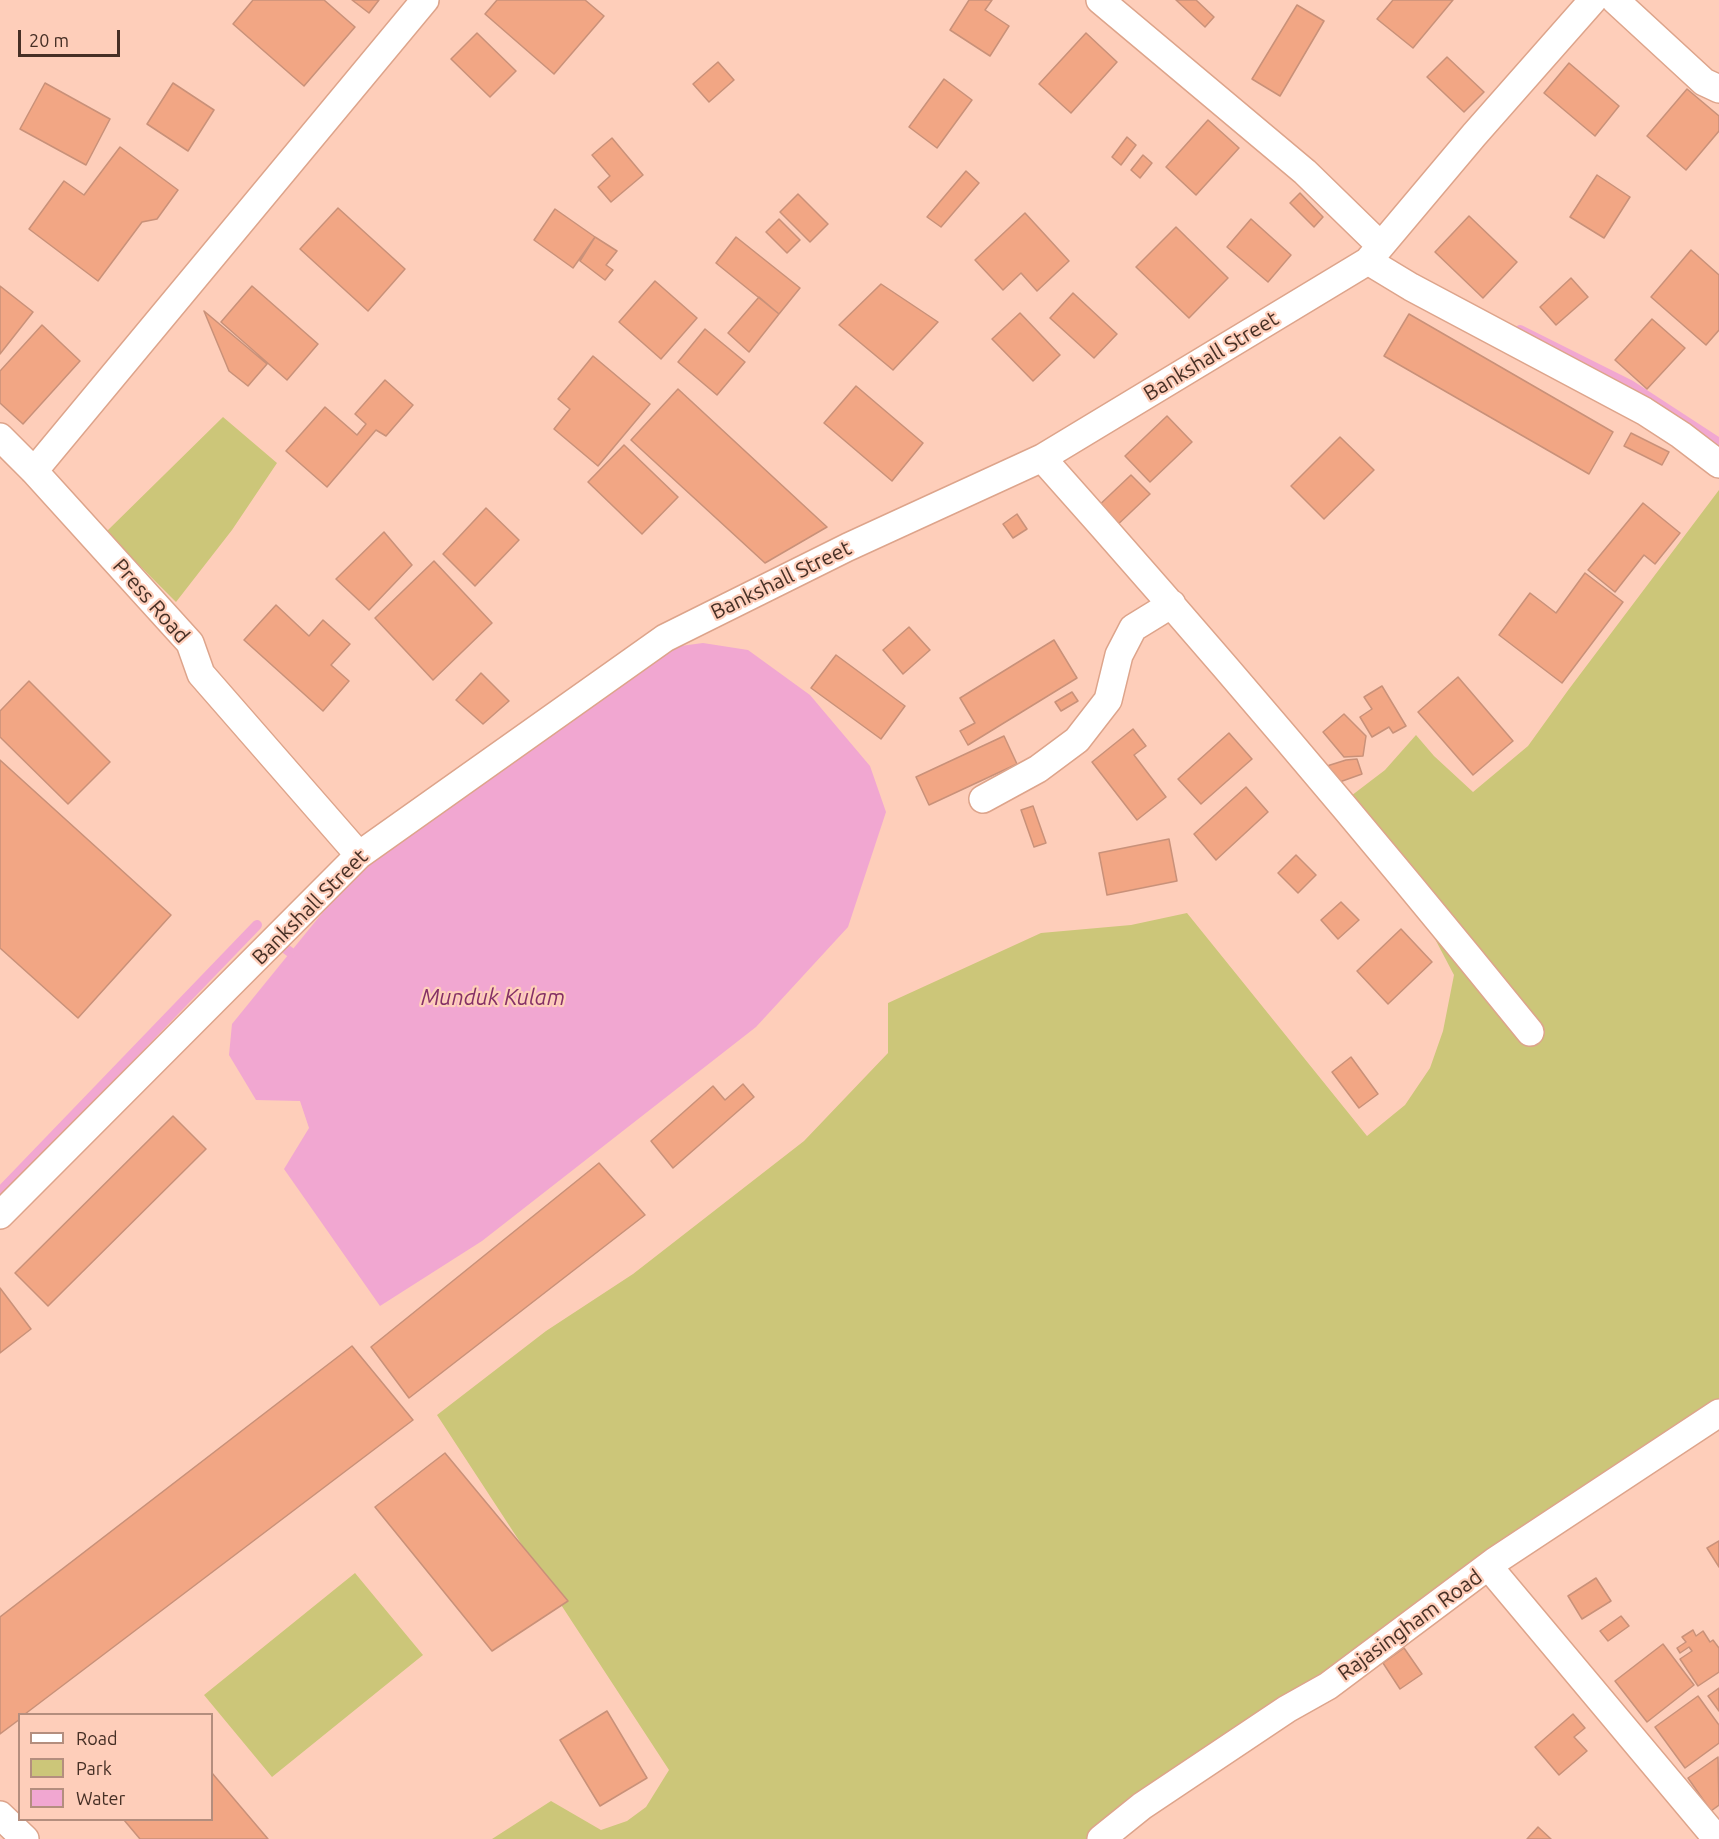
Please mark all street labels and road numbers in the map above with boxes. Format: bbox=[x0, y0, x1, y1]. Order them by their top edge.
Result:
street label: Bankshall Street bbox=[1139, 306, 1283, 406]
street label: Bankshall Street bbox=[707, 535, 855, 625]
street label: Press Road bbox=[108, 554, 194, 648]
street label: Bankshall Street bbox=[247, 844, 373, 970]
street label: Rajasingham Road bbox=[1333, 1564, 1487, 1686]

